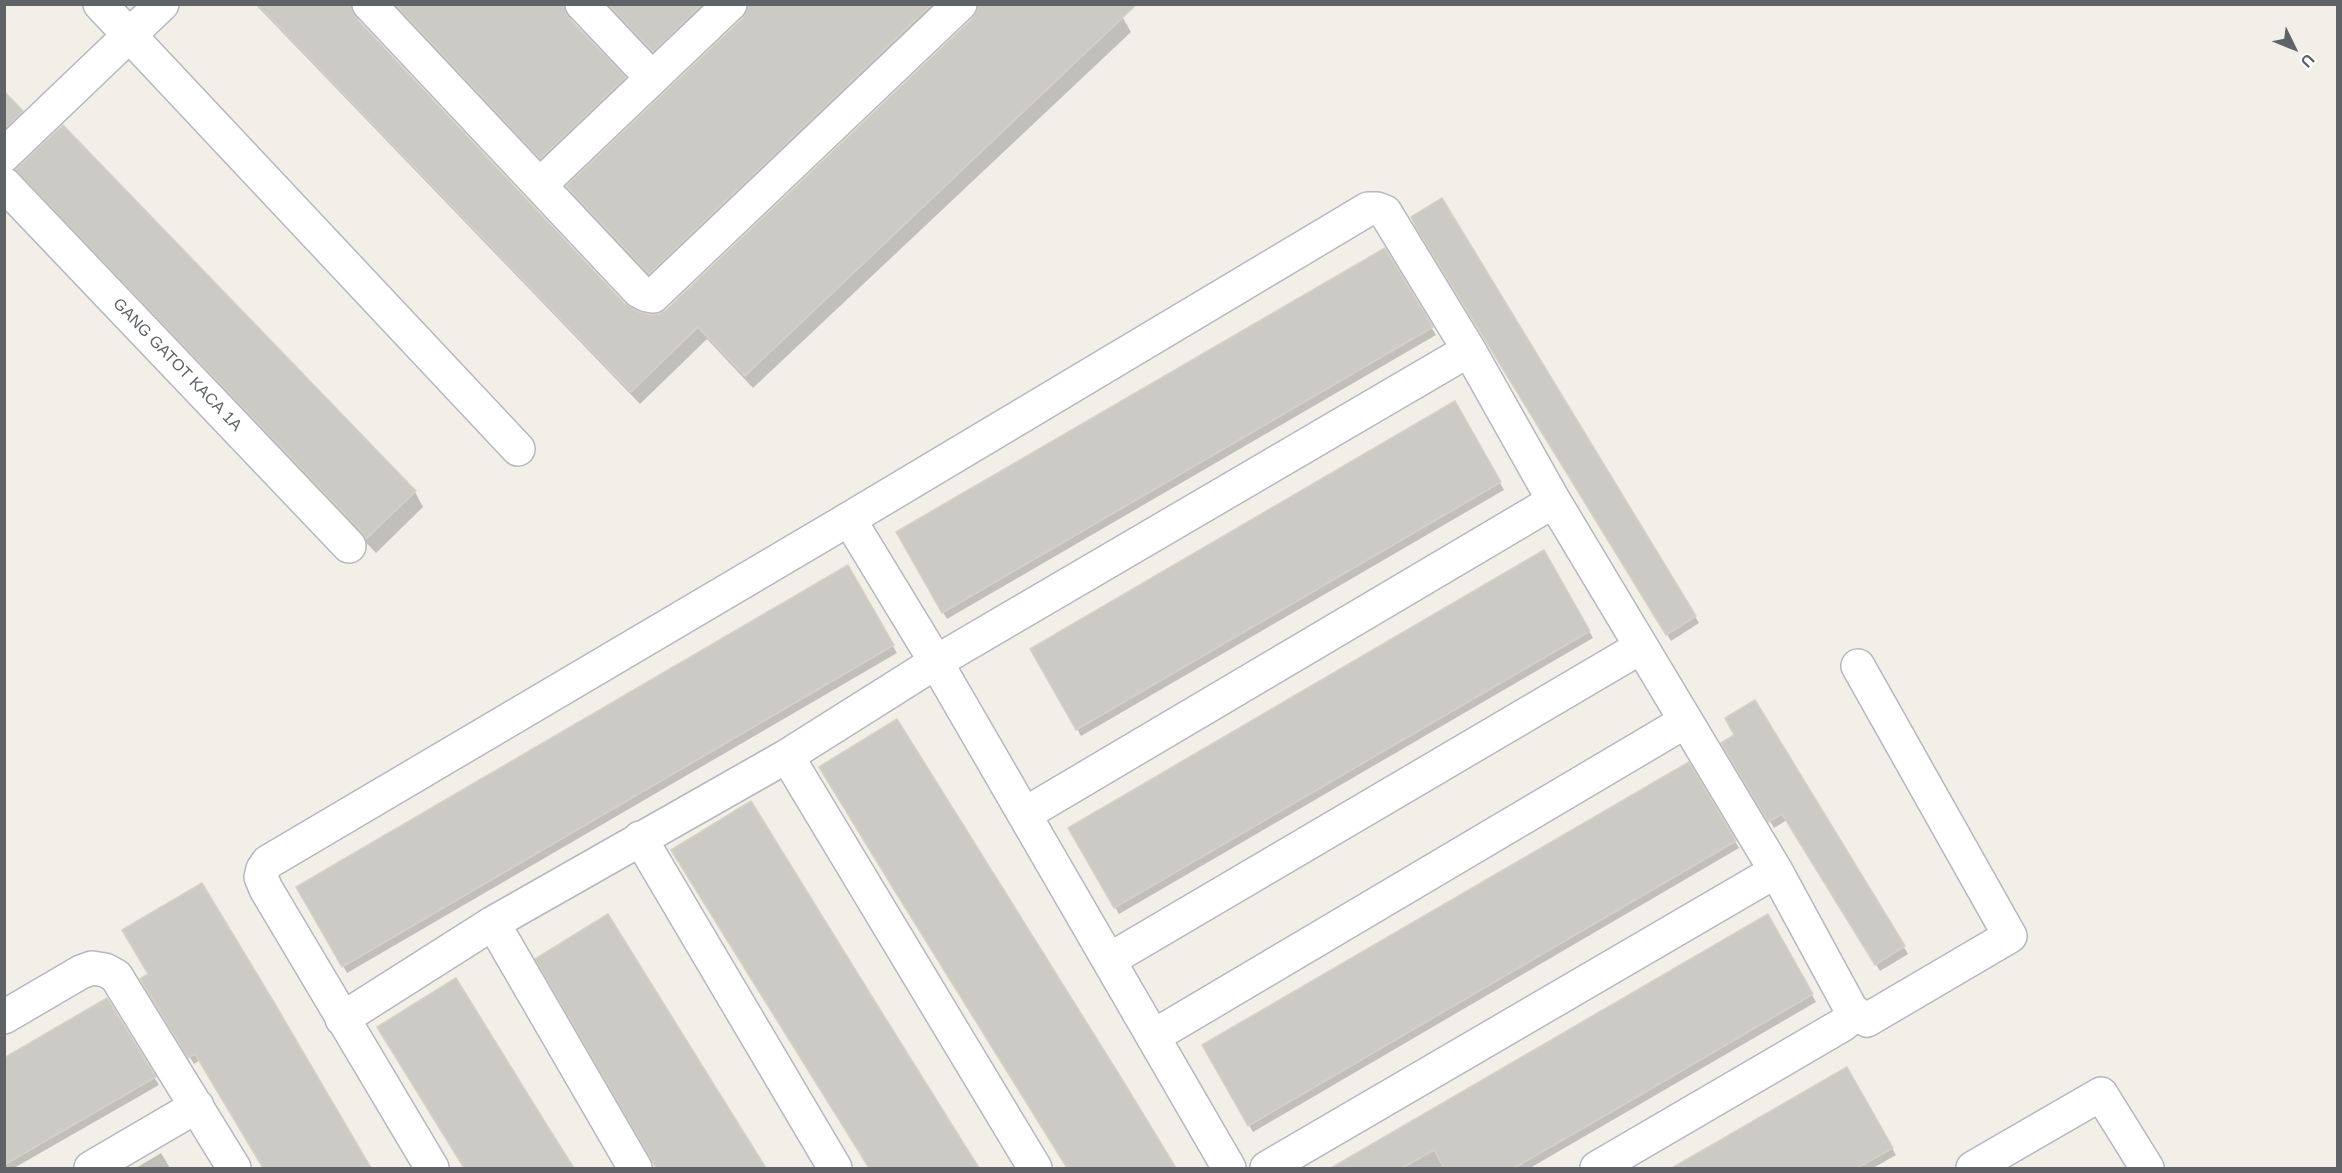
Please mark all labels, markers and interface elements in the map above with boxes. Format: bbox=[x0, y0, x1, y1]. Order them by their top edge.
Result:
north arrow bbox=[2264, 18, 2324, 78]
text: U bbox=[2297, 51, 2318, 71]
street label: GANG GATOT KACA 1A bbox=[109, 295, 245, 435]

